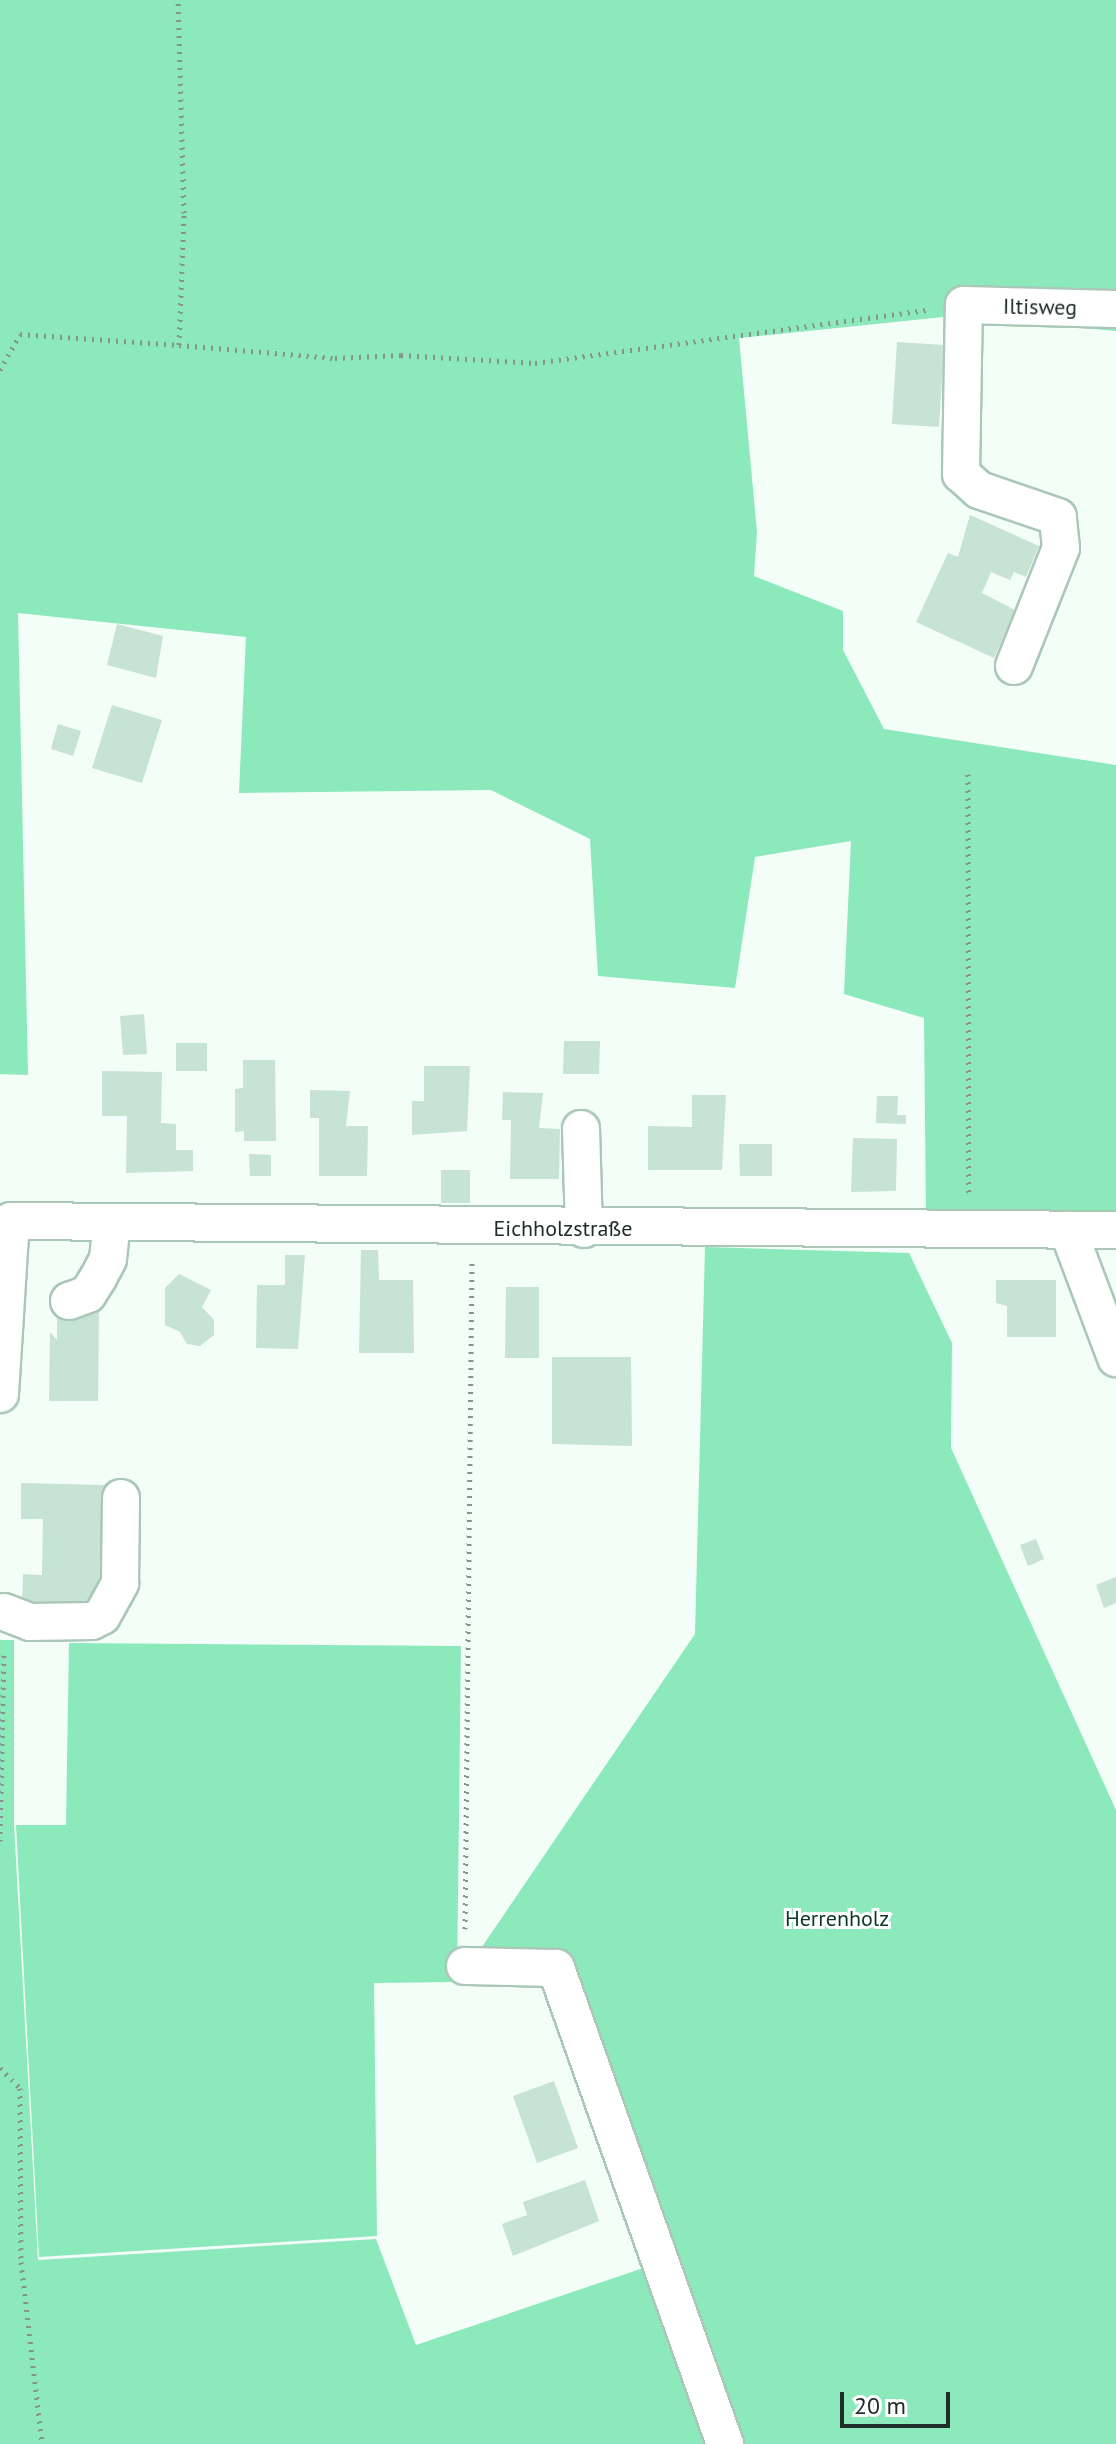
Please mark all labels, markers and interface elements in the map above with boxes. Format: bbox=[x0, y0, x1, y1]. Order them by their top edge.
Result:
street label: Iltisweg bbox=[1003, 293, 1077, 321]
street label: Eichholzstraße bbox=[493, 1216, 633, 1242]
park label: Herrenholz bbox=[785, 1906, 889, 1932]
scale bar bbox=[844, 2376, 954, 2426]
text: 20 m bbox=[854, 2390, 906, 2421]

